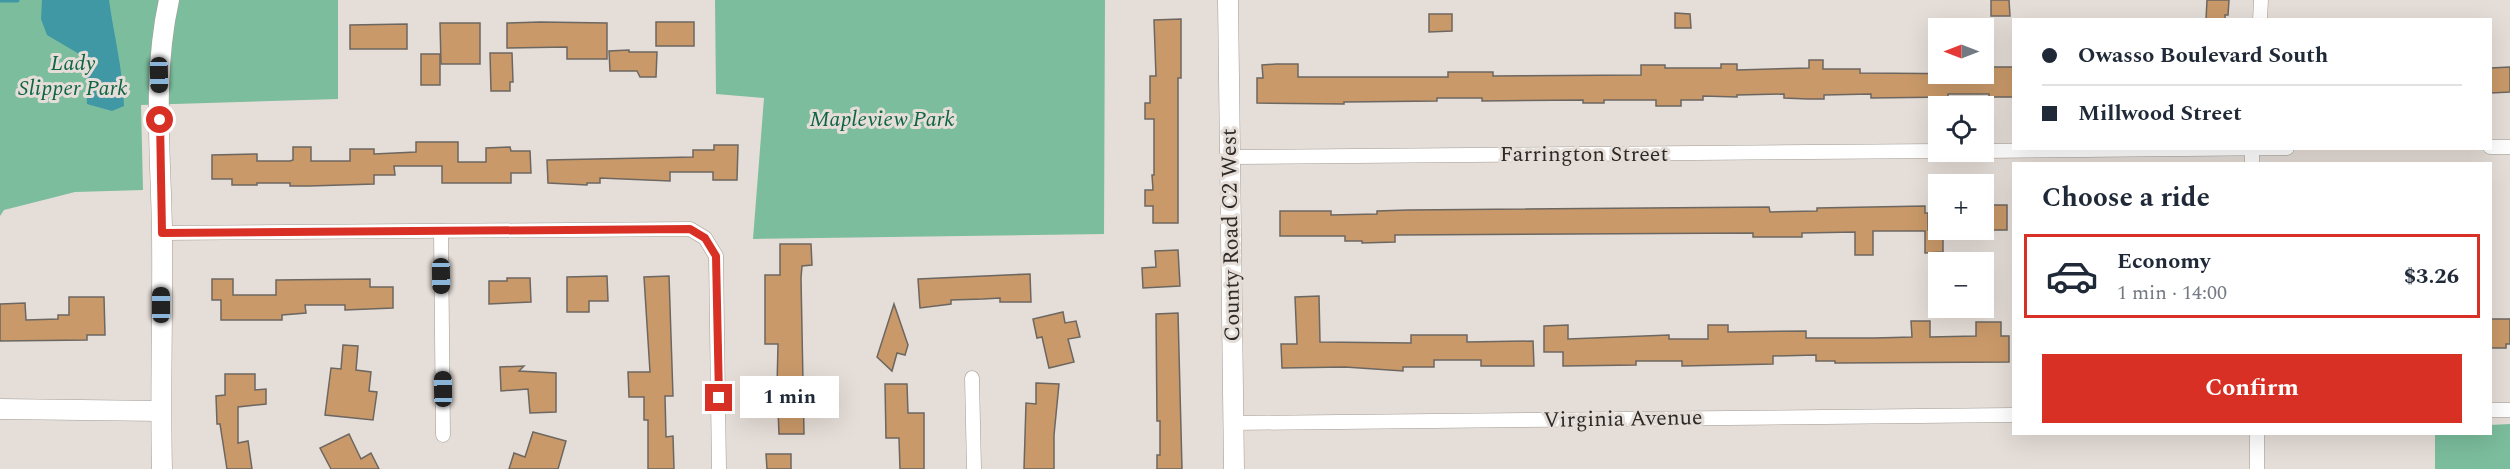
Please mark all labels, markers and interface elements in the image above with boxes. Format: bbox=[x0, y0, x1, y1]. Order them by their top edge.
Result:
north arrow bbox=[1928, 18, 1994, 84]
map controls bbox=[1928, 18, 1994, 318]
text: Owasso Boulevard South bbox=[2078, 39, 2328, 72]
park label: Lady Slipper Park bbox=[18, 47, 128, 105]
car bbox=[150, 57, 168, 93]
button: locate bbox=[1928, 96, 1994, 162]
text: Millwood Street bbox=[2078, 97, 2242, 130]
park label: Mapleview Park bbox=[809, 103, 955, 136]
route start bbox=[146, 106, 173, 133]
street label: County Road C2 West bbox=[1213, 128, 1249, 342]
street label: Farrington Street bbox=[1500, 138, 1669, 171]
button: + bbox=[1928, 174, 1994, 240]
text: Choose a ride bbox=[2042, 177, 2210, 219]
text: Economy bbox=[2117, 245, 2210, 278]
icon: car bbox=[2045, 249, 2099, 303]
button: − bbox=[1928, 252, 1994, 318]
car bbox=[432, 258, 450, 294]
text: $3.26 bbox=[2404, 260, 2459, 293]
text: 1 min · 14:00 bbox=[2117, 278, 2227, 308]
car bbox=[152, 287, 170, 323]
button: Confirm bbox=[2042, 354, 2462, 423]
car bbox=[434, 371, 452, 407]
callout: 1 min bbox=[740, 377, 839, 419]
text: 1 min bbox=[763, 382, 816, 412]
route end bbox=[705, 384, 732, 411]
street label: Virginia Avenue bbox=[1543, 401, 1703, 437]

